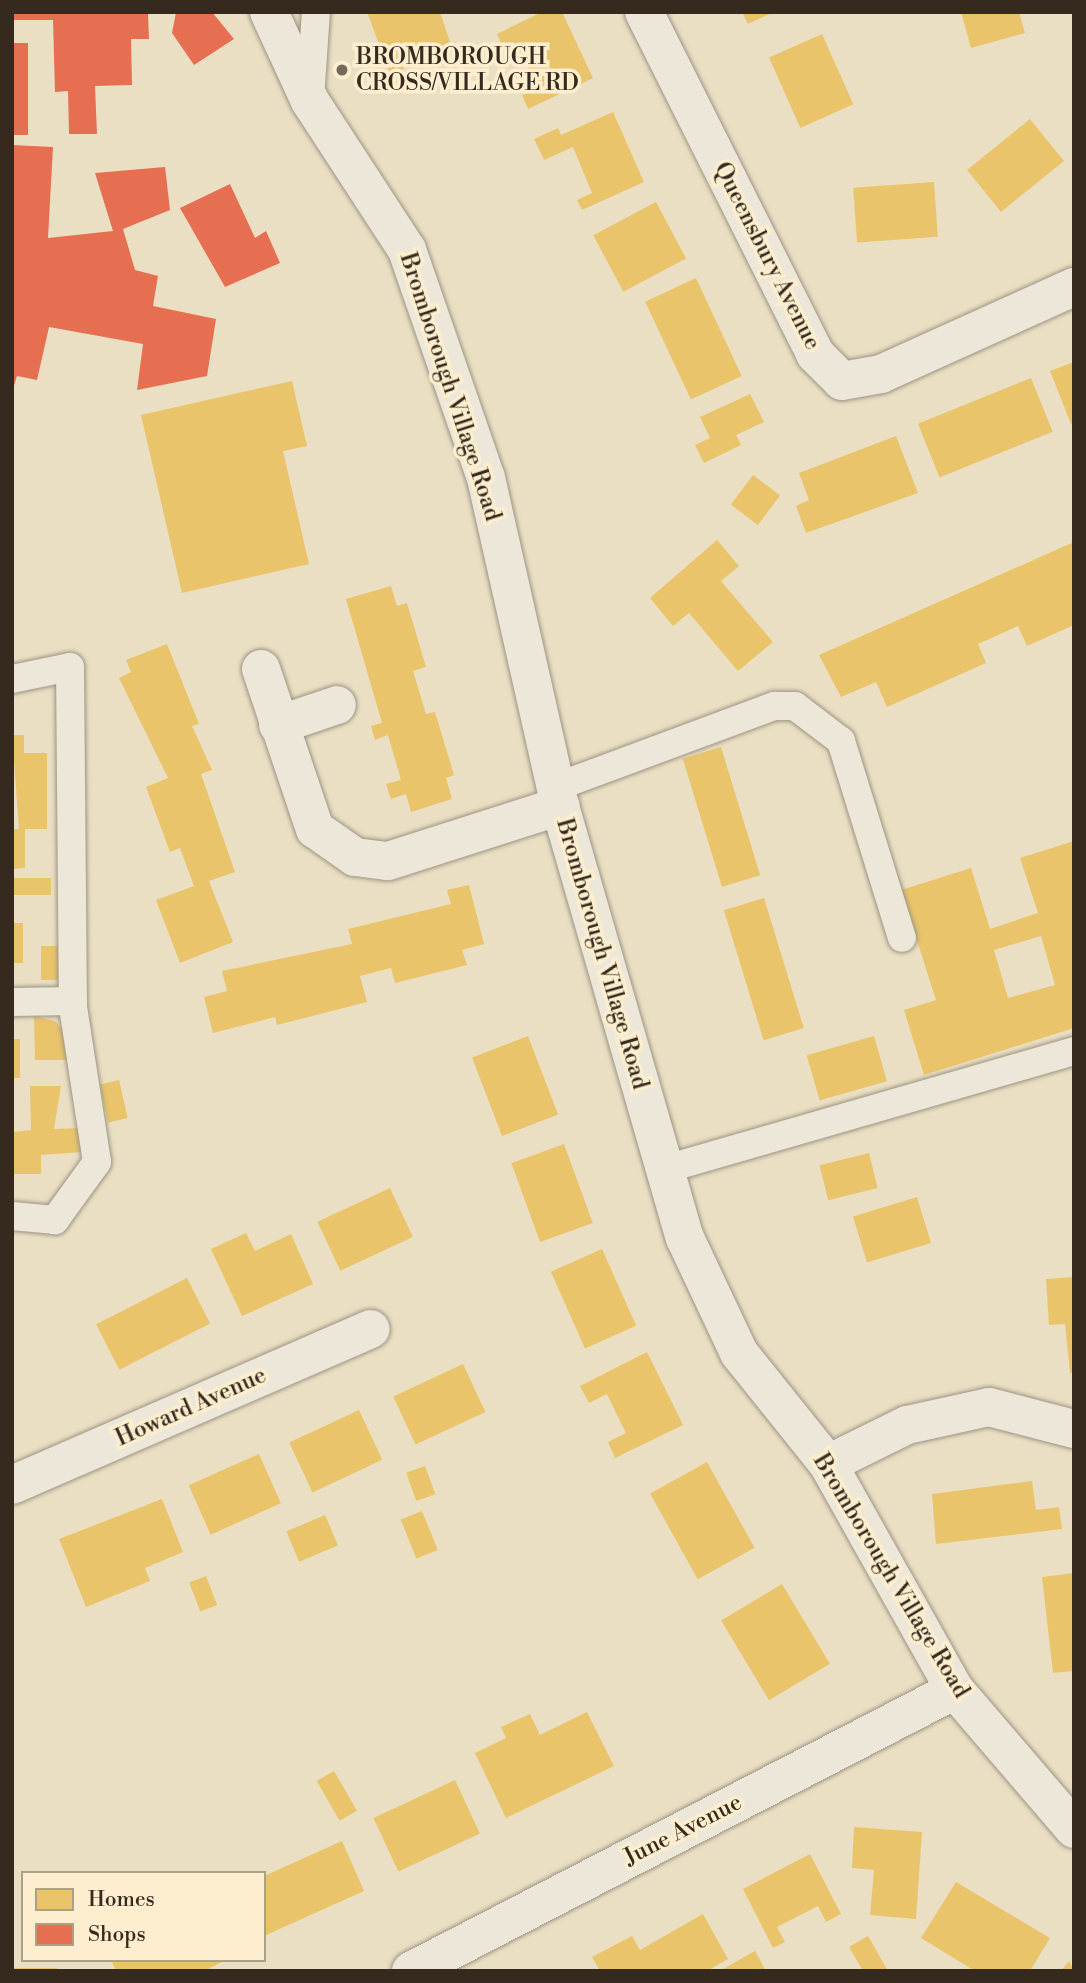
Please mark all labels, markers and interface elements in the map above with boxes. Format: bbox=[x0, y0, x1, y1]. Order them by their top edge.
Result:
place label: BROMBOROUGH CROSS/VILLAGE RD bbox=[356, 43, 579, 97]
marker: BROMBOROUGH CROSS/VILLAGE RD bbox=[334, 62, 350, 78]
street label: Queensbury Avenue bbox=[708, 158, 826, 354]
street label: Bromborough Village Road bbox=[394, 249, 506, 525]
street label: Bromborough Village Road bbox=[550, 815, 654, 1093]
street label: Howard Avenue bbox=[111, 1361, 271, 1453]
street label: Bromborough Village Road bbox=[807, 1449, 975, 1703]
street label: June Avenue bbox=[619, 1788, 747, 1872]
legend bbox=[21, 1871, 266, 1962]
text: Homes bbox=[88, 1887, 155, 1913]
text: Shops bbox=[88, 1922, 146, 1948]

